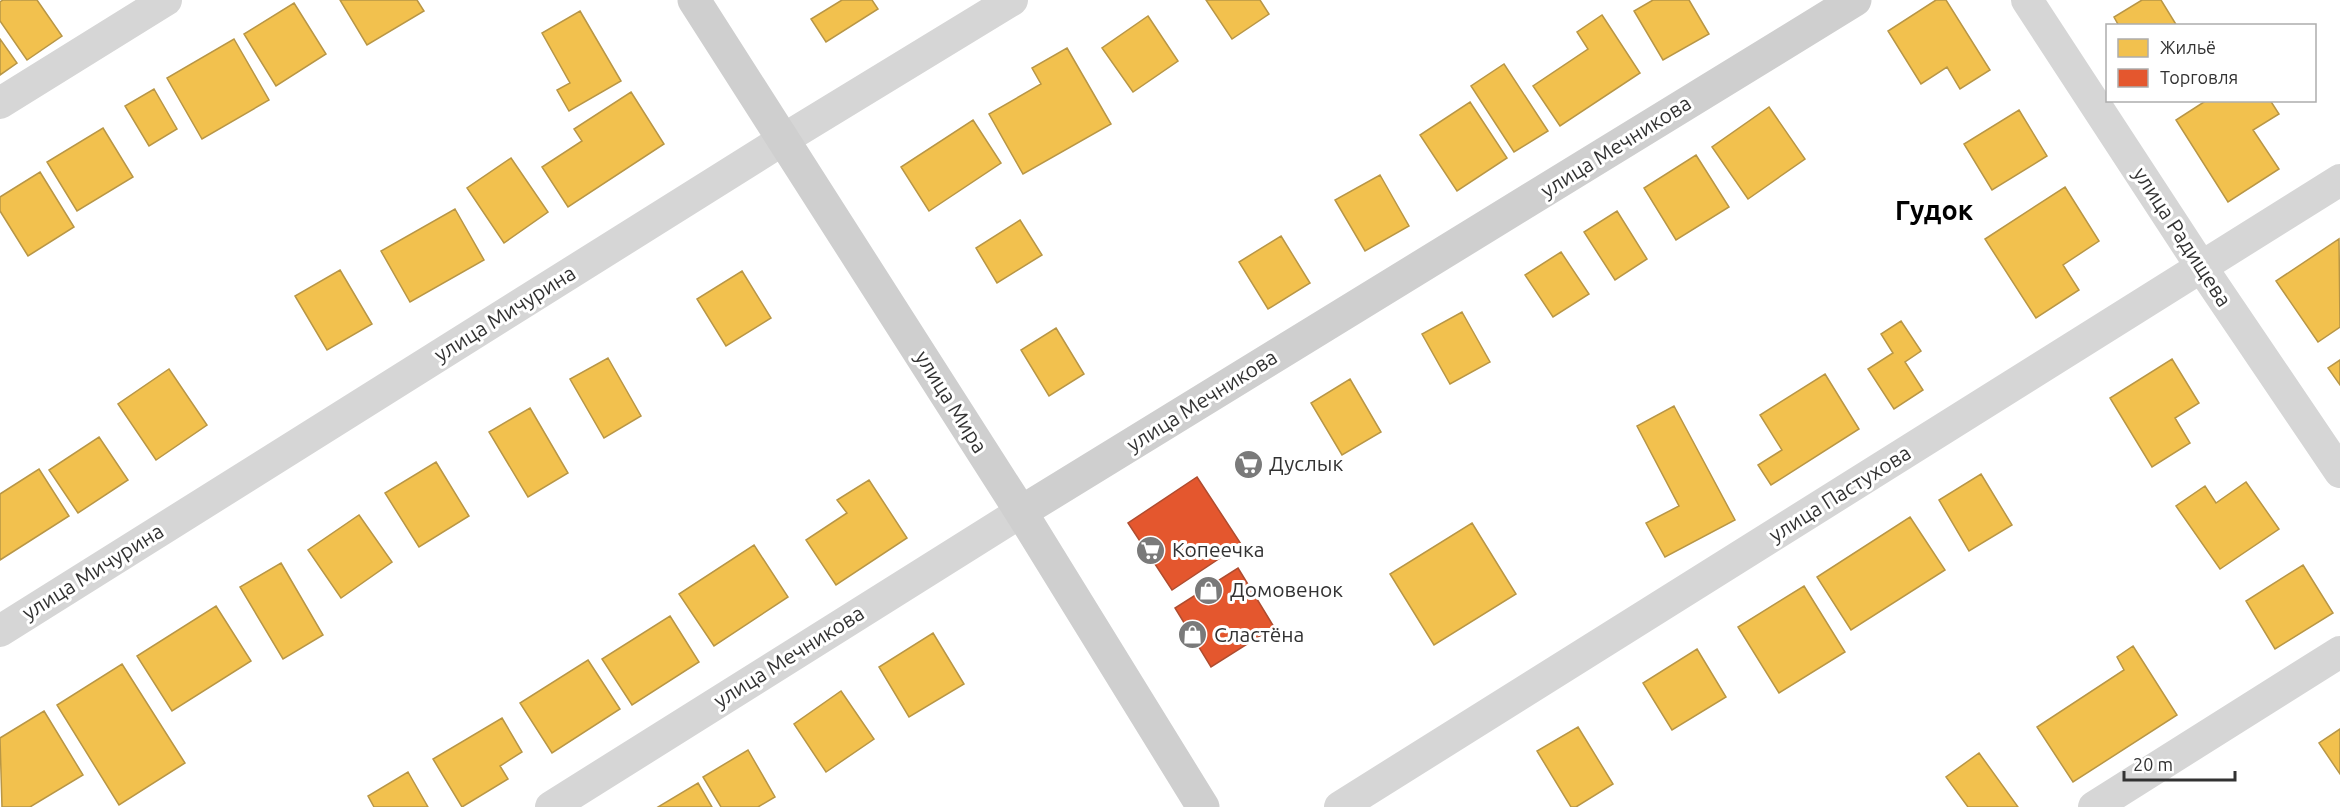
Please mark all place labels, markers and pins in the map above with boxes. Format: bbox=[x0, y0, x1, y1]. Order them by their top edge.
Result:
supermarket icon: Дуслык bbox=[1232, 448, 1264, 480]
place label: Дуслык bbox=[1269, 451, 1343, 475]
supermarket icon: Копеечка bbox=[1135, 534, 1167, 566]
place label: Копеечка bbox=[1172, 537, 1265, 561]
shop icon: Домовенок bbox=[1193, 574, 1225, 606]
place label: Домовенок bbox=[1230, 577, 1343, 601]
shop icon: Сластёна bbox=[1177, 619, 1209, 651]
place label: Сластёна bbox=[1214, 622, 1304, 646]

